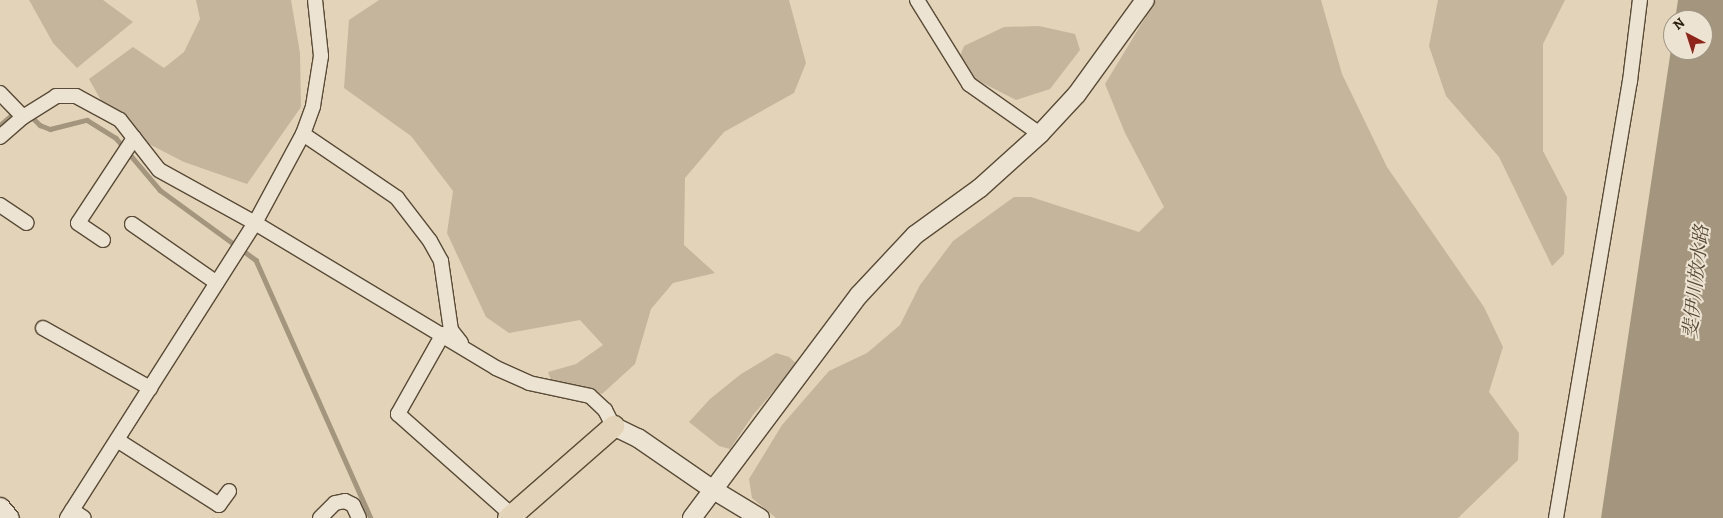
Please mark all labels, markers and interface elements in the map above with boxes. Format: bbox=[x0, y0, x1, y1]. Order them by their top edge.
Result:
north arrow bbox=[1663, 10, 1713, 60]
text: N bbox=[1669, 13, 1689, 34]
water label: 斐伊川放水路 bbox=[1680, 224, 1714, 340]

